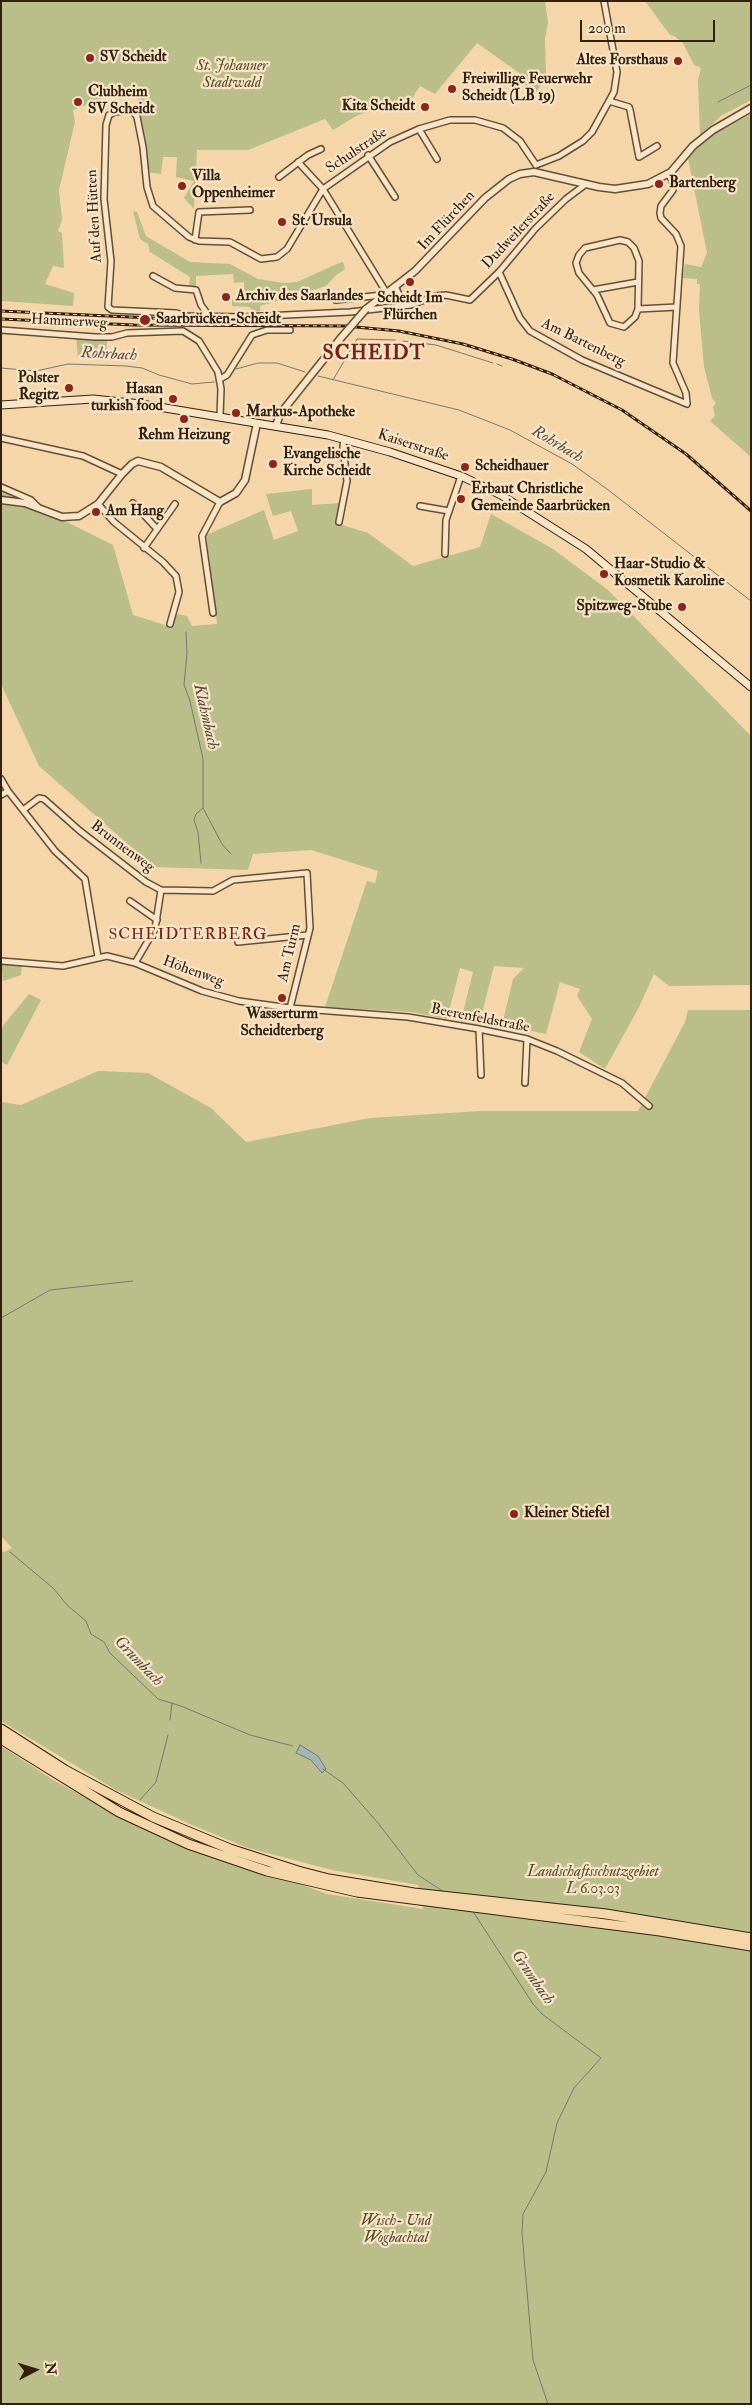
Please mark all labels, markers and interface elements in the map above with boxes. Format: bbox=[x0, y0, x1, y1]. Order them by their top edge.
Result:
scale bar bbox=[582, 10, 717, 42]
text: 200 m bbox=[588, 19, 626, 38]
place label: SV Scheidt bbox=[100, 49, 167, 67]
marker: SV Scheidt bbox=[84, 52, 96, 64]
place label: Altes Forsthaus bbox=[576, 52, 668, 70]
marker: Altes Forsthaus bbox=[672, 55, 684, 67]
park label: St. Johanner Stadtwald bbox=[196, 58, 268, 93]
place label: Freiwillige Feuerwehr Scheidt (LB 19) bbox=[462, 71, 592, 106]
marker: Freiwillige Feuerwehr Scheidt (LB 19) bbox=[446, 83, 458, 95]
place label: Clubheim SV Scheidt bbox=[88, 84, 155, 119]
marker: Clubheim SV Scheidt bbox=[72, 96, 84, 108]
place label: Kita Scheidt bbox=[342, 98, 415, 116]
marker: Kita Scheidt bbox=[419, 101, 431, 113]
street label: Schulstraße bbox=[323, 124, 391, 178]
place label: Villa Oppenheimer bbox=[192, 168, 275, 203]
street label: Auf den Hütten bbox=[84, 169, 106, 263]
place label: Bartenberg bbox=[669, 175, 736, 193]
marker: Bartenberg bbox=[653, 178, 665, 190]
marker: Villa Oppenheimer bbox=[176, 180, 188, 192]
street label: Im Flürchen bbox=[415, 187, 479, 255]
street label: Dudweilerstraße bbox=[479, 189, 559, 273]
place label: St. Ursula bbox=[292, 213, 352, 231]
marker: St. Ursula bbox=[276, 216, 288, 228]
marker: Scheidt Im Flürchen bbox=[404, 276, 416, 288]
place label: Archiv des Saarlandes bbox=[236, 288, 363, 306]
place label: Scheidt Im Flürchen bbox=[377, 290, 443, 325]
marker: Archiv des Saarlandes bbox=[220, 291, 232, 303]
street label: Hammerweg bbox=[30, 311, 108, 333]
place label: Saarbrücken-Scheidt bbox=[156, 311, 281, 329]
marker: Saarbrücken-Scheidt bbox=[138, 313, 152, 327]
street label: Am Bartenberg bbox=[538, 315, 628, 371]
district label: SCHEIDT bbox=[322, 343, 426, 367]
water label: Rohrbach bbox=[80, 344, 138, 366]
place label: Polster Regitz bbox=[18, 370, 59, 405]
place label: Hasan turkish food bbox=[91, 381, 163, 416]
marker: Polster Regitz bbox=[63, 382, 75, 394]
marker: Hasan turkish food bbox=[167, 393, 179, 405]
place label: Markus-Apotheke bbox=[246, 404, 355, 422]
marker: Markus-Apotheke bbox=[230, 407, 242, 419]
marker: Rehm Heizung bbox=[178, 413, 190, 425]
water label: Rohrbach bbox=[528, 422, 586, 468]
street label: Kaiserstraße bbox=[375, 426, 451, 466]
place label: Rehm Heizung bbox=[138, 427, 230, 445]
place label: Evangelische Kirche Scheidt bbox=[283, 446, 371, 481]
marker: Evangelische Kirche Scheidt bbox=[267, 458, 279, 470]
place label: Scheidhauer bbox=[475, 458, 548, 476]
marker: Scheidhauer bbox=[459, 461, 471, 473]
place label: Erbaut Christliche Gemeinde Saarbrücken bbox=[471, 481, 610, 516]
marker: Erbaut Christliche Gemeinde Saarbrücken bbox=[455, 493, 467, 505]
place label: Am Hang bbox=[106, 503, 164, 521]
marker: Am Hang bbox=[90, 506, 102, 518]
place label: Haar-Studio & Kosmetik Karoline bbox=[614, 556, 725, 591]
marker: Haar-Studio & Kosmetik Karoline bbox=[598, 568, 610, 580]
place label: Spitzweg-Stube bbox=[576, 598, 672, 616]
marker: Spitzweg-Stube bbox=[676, 601, 688, 613]
water label: Klahmbach bbox=[188, 682, 222, 752]
street label: Brunnenweg bbox=[87, 817, 157, 877]
street label: Am Turm bbox=[275, 922, 305, 984]
district label: SCHEIDTERBERG bbox=[107, 926, 269, 946]
street label: Höhenweg bbox=[160, 953, 226, 991]
marker: Wasserturm Scheidterberg bbox=[276, 992, 288, 1004]
street label: Beerenfeldstraße bbox=[429, 1001, 531, 1037]
place label: Wasserturm Scheidterberg bbox=[240, 1006, 324, 1041]
place label: Kleiner Stiefel bbox=[524, 1505, 610, 1523]
marker: Kleiner Stiefel bbox=[508, 1508, 520, 1520]
water label: Grumbach bbox=[110, 1633, 166, 1691]
park label: Landschaftsschutzgebiet L 6.03.03 bbox=[527, 1864, 659, 1899]
water label: Grumbach bbox=[506, 1947, 558, 2009]
park label: Wisch- Und Wogbachtal bbox=[361, 2213, 431, 2248]
north arrow bbox=[10, 2345, 60, 2395]
text: N bbox=[41, 2362, 59, 2376]

